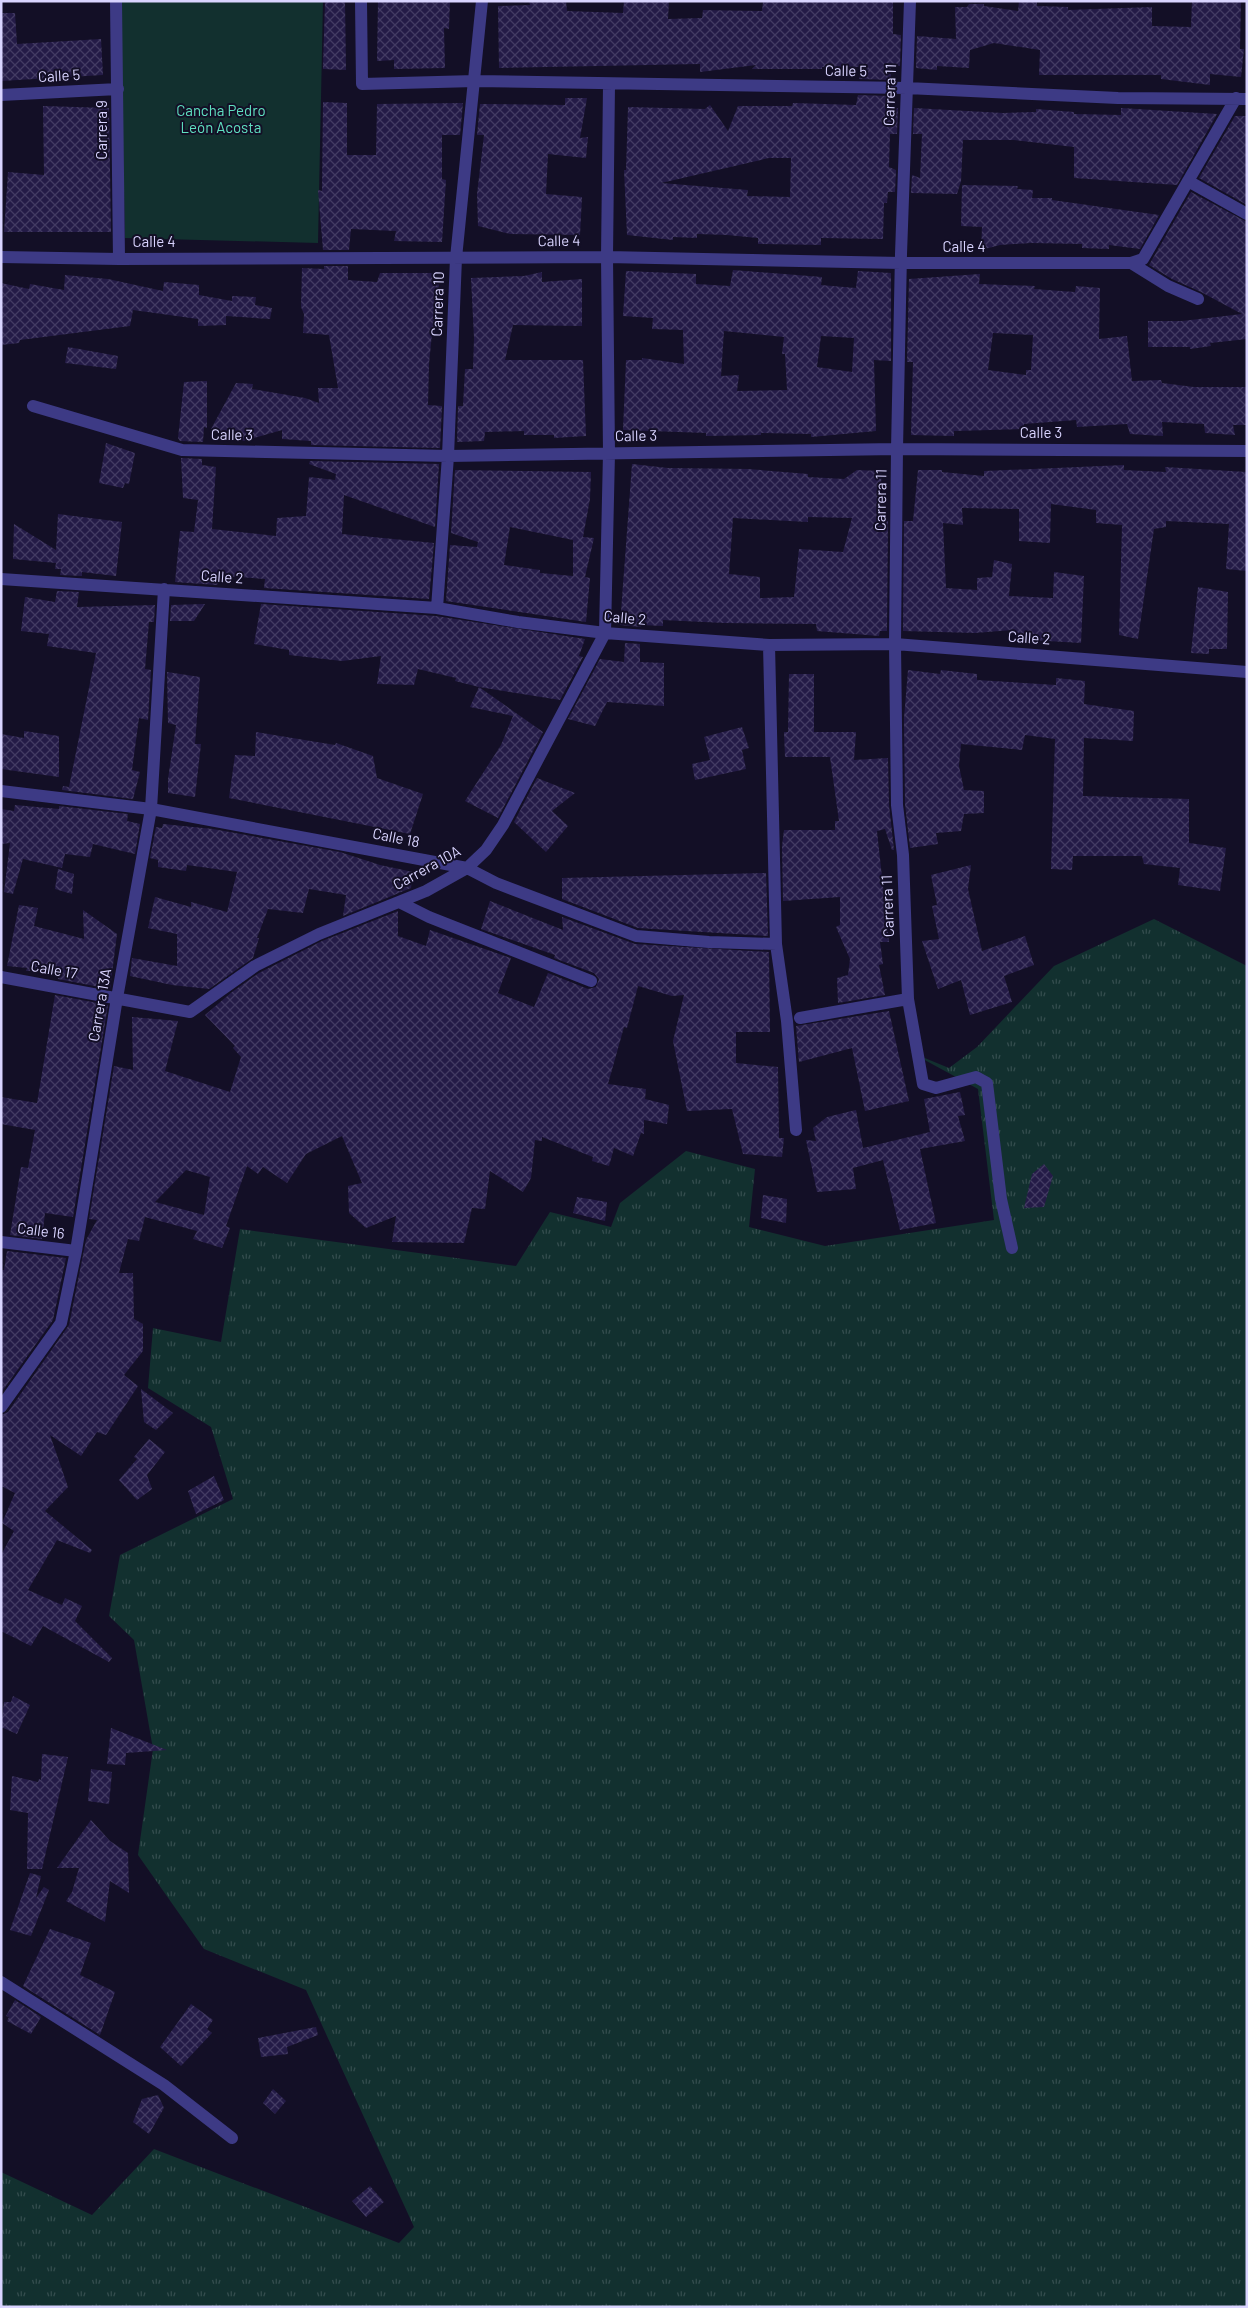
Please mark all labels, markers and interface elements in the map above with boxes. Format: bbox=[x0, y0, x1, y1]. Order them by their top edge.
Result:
street label: Calle 5 bbox=[825, 61, 867, 79]
street label: Carrera 11 bbox=[879, 64, 899, 126]
street label: Calle 5 bbox=[37, 65, 81, 85]
street label: Carrera 9 bbox=[92, 100, 110, 160]
park label: Cancha Pedro León Acosta bbox=[176, 101, 266, 136]
street label: Calle 4 bbox=[537, 231, 581, 249]
street label: Calle 4 bbox=[133, 232, 175, 250]
street label: Calle 4 bbox=[943, 237, 985, 255]
street label: Carrera 10 bbox=[427, 271, 447, 337]
street label: Calle 3 bbox=[1020, 423, 1062, 441]
street label: Calle 3 bbox=[211, 425, 253, 443]
street label: Calle 3 bbox=[615, 426, 657, 444]
street label: Carrera 11 bbox=[870, 469, 890, 531]
street label: Calle 2 bbox=[200, 566, 244, 586]
street label: Calle 2 bbox=[603, 606, 647, 628]
street label: Calle 2 bbox=[1007, 627, 1051, 647]
street label: Calle 18 bbox=[371, 824, 421, 850]
street label: Carrera 10A bbox=[390, 841, 463, 893]
street label: Carrera 11 bbox=[877, 875, 897, 937]
street label: Calle 17 bbox=[30, 956, 79, 982]
street label: Carrera 13A bbox=[84, 967, 114, 1043]
street label: Calle 16 bbox=[16, 1218, 66, 1242]

